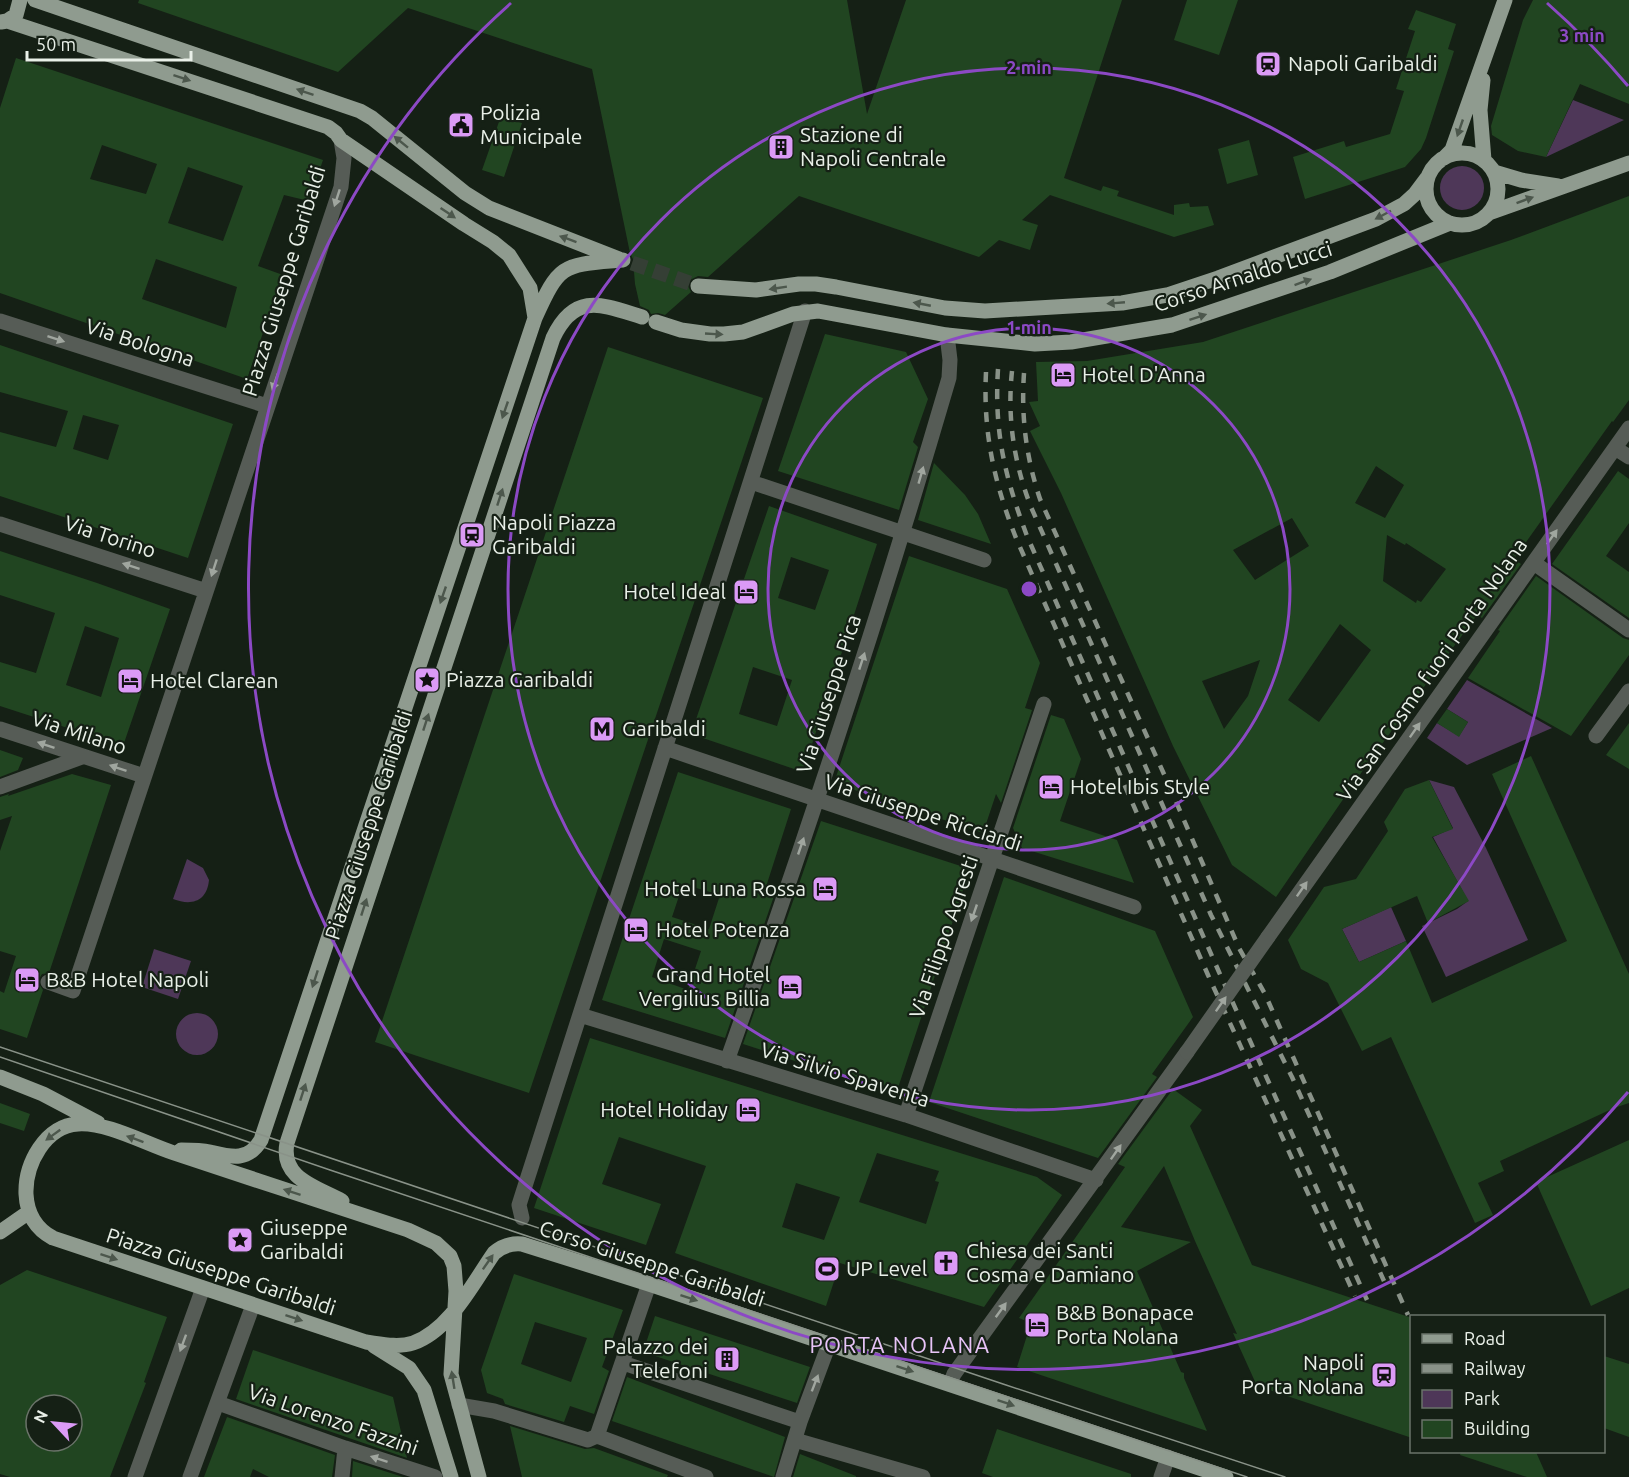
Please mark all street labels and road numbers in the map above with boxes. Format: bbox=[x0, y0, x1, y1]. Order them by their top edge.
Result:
street label: Piazza Giuseppe Garibaldi bbox=[237, 163, 330, 399]
street label: Corso Arnaldo Lucci bbox=[1151, 236, 1335, 316]
street label: Via Bologna bbox=[83, 313, 198, 371]
street label: Via Torino bbox=[61, 510, 159, 562]
street label: Via San Cosmo fuori Porta Nolana bbox=[1331, 533, 1532, 806]
street label: Via Giuseppe Pica bbox=[791, 611, 865, 776]
street label: Via Milano bbox=[29, 705, 130, 759]
street label: Piazza Giuseppe Garibaldi bbox=[320, 707, 417, 942]
street label: Via Giuseppe Ricciardi bbox=[821, 769, 1025, 855]
street label: Via Filippo Agresti bbox=[904, 852, 982, 1021]
street label: Via Silvio Spaventa bbox=[758, 1037, 933, 1111]
street label: Corso Giuseppe Garibaldi bbox=[536, 1215, 768, 1311]
street label: Piazza Giuseppe Garibaldi bbox=[104, 1223, 339, 1320]
street label: Via Lorenzo Fazzini bbox=[245, 1379, 422, 1459]

